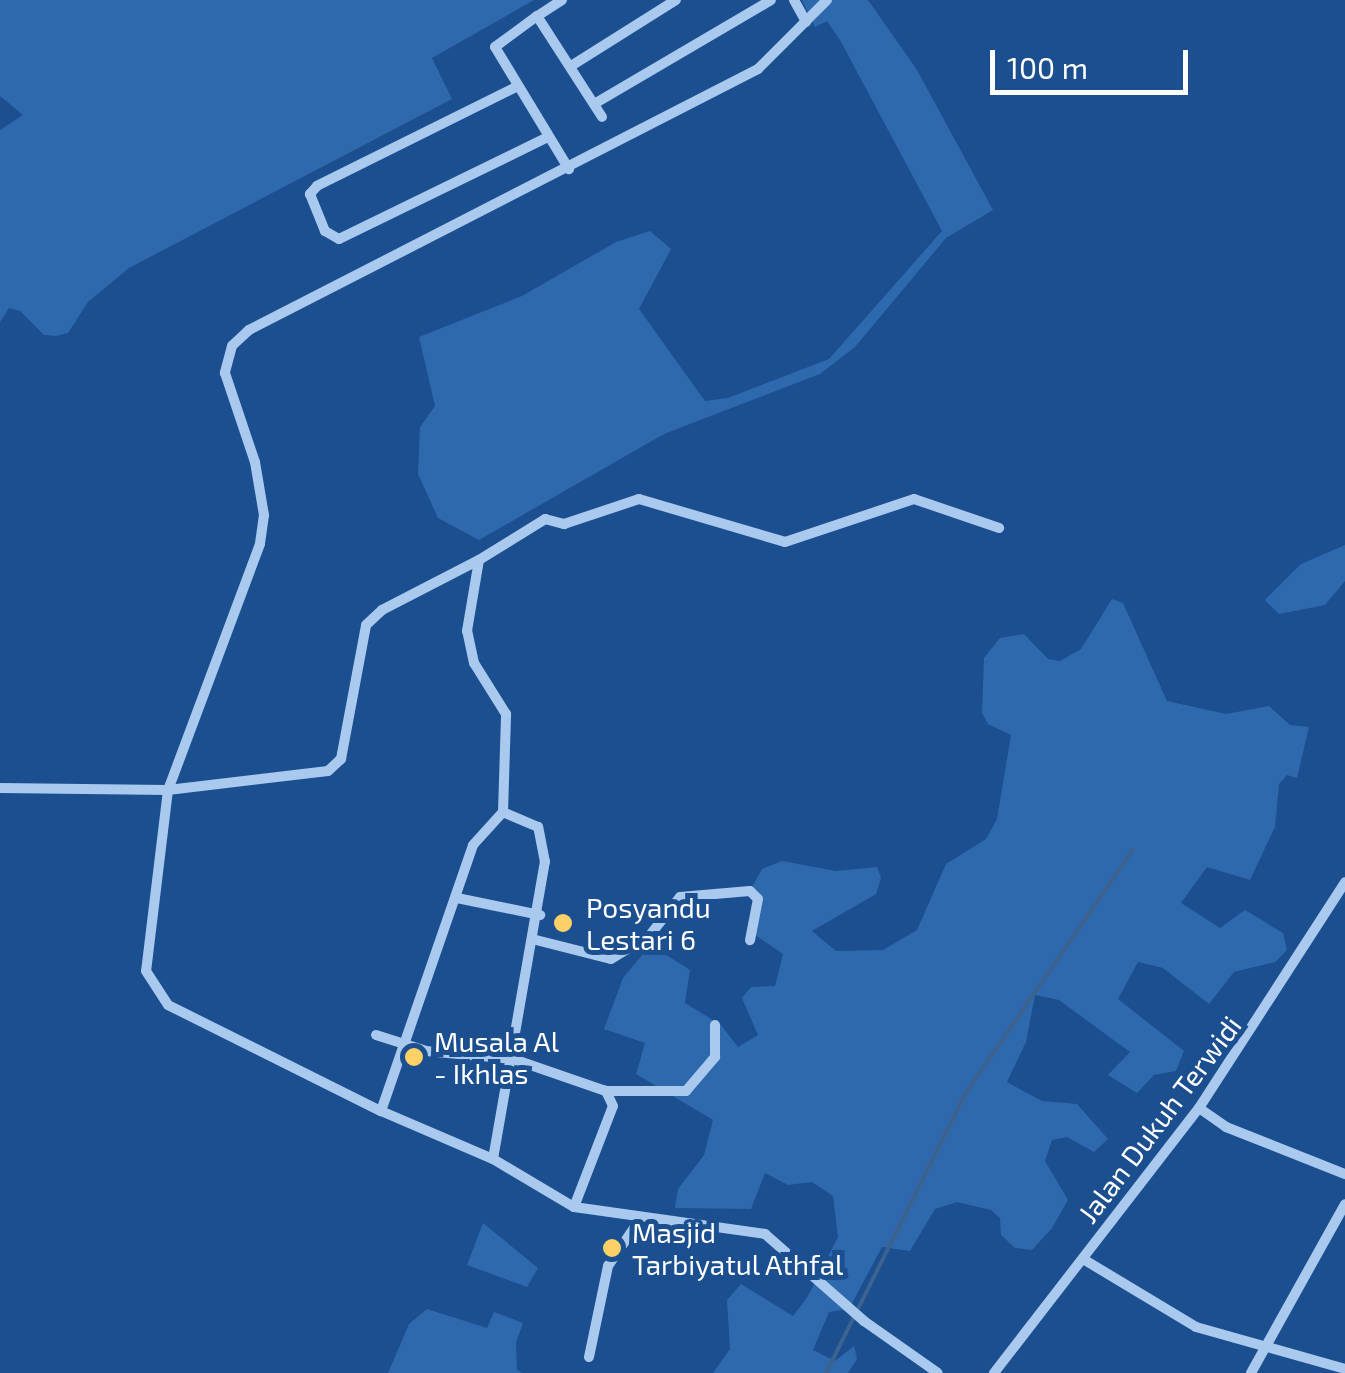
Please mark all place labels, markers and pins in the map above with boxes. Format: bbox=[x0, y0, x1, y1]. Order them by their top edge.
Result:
place label: Posyandu Lestari 6 bbox=[586, 890, 711, 956]
marker: Posyandu Lestari 6 bbox=[550, 910, 576, 936]
place label: Musala Al - Ikhlas bbox=[434, 1024, 560, 1090]
marker: Musala Al - Ikhlas bbox=[403, 1046, 425, 1068]
place label: Masjid Tarbiyatul Athfal bbox=[632, 1215, 845, 1281]
marker: Masjid Tarbiyatul Athfal bbox=[601, 1237, 623, 1259]

